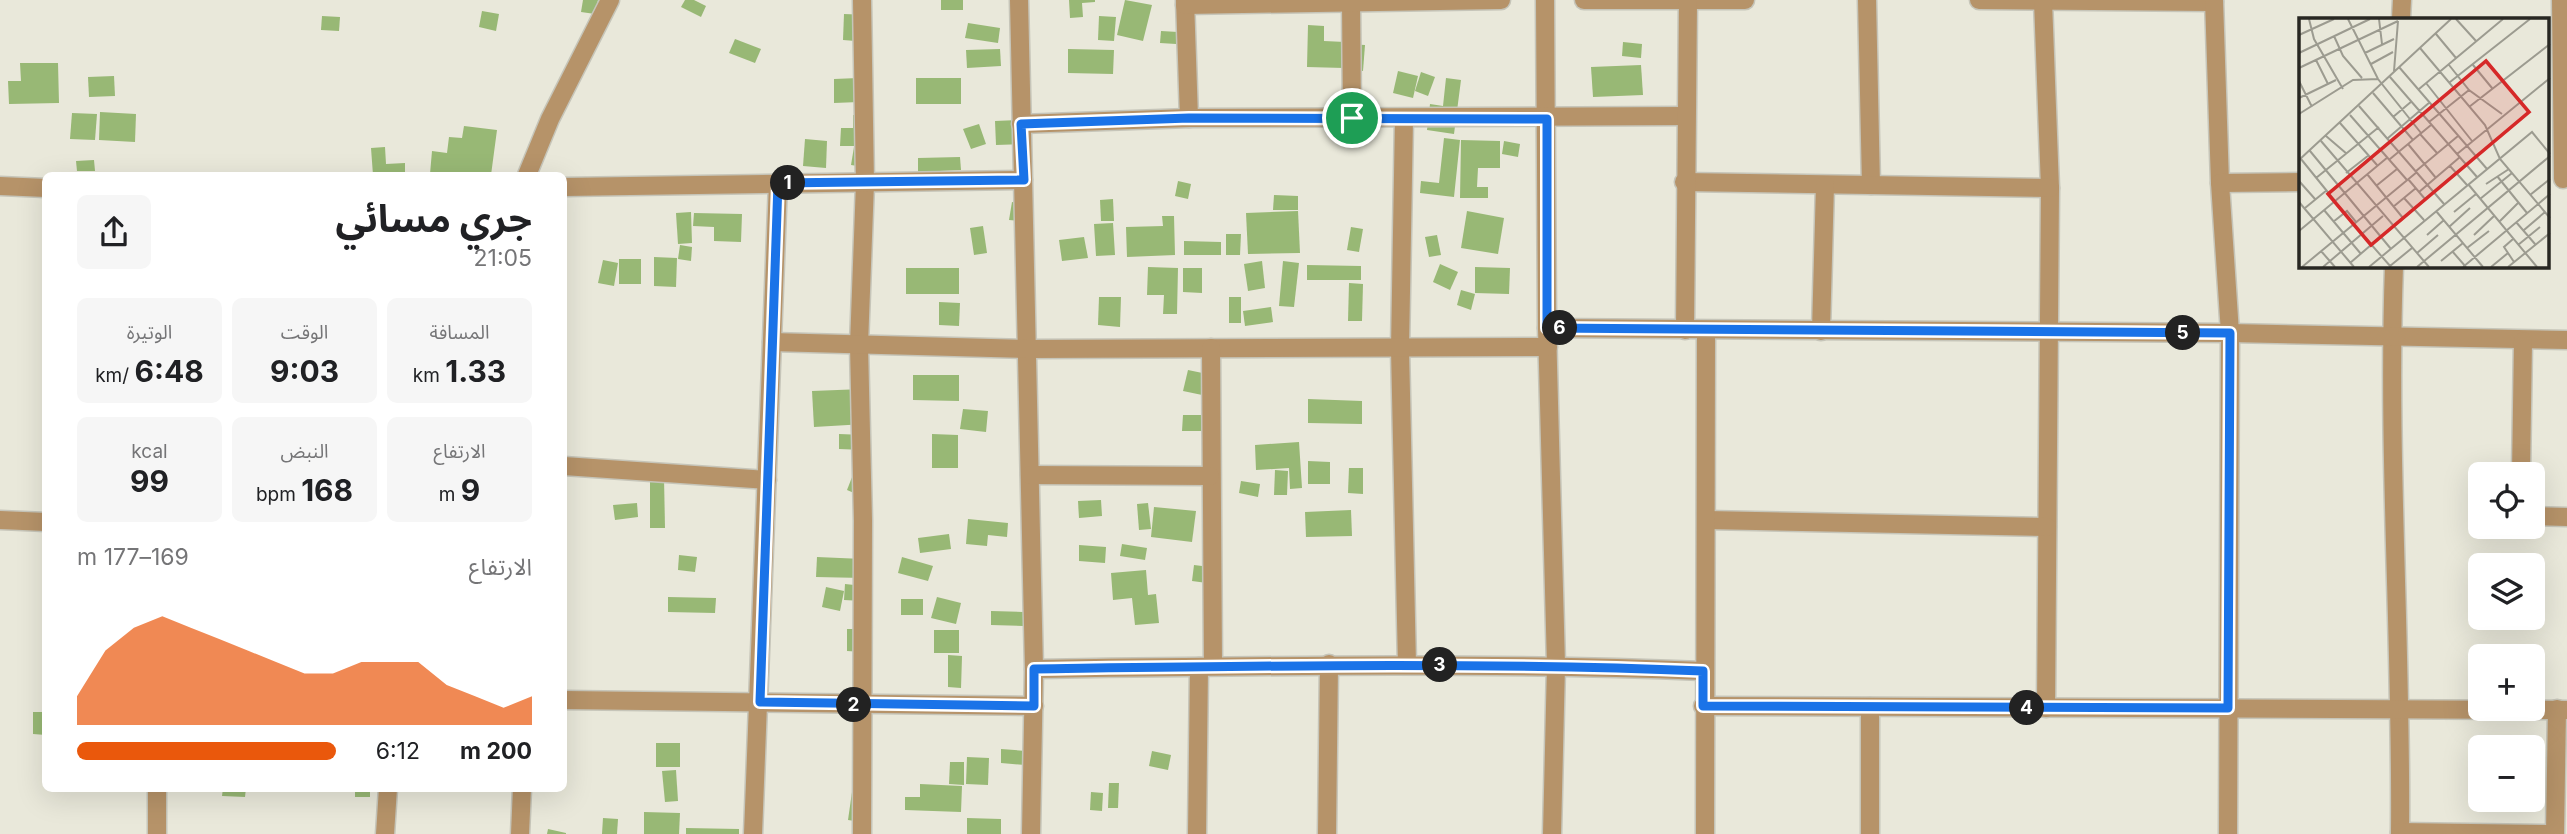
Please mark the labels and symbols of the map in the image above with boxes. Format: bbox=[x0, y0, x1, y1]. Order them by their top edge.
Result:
inset map bbox=[2299, 18, 2550, 268]
pin bbox=[1322, 88, 1382, 148]
pin: 1 bbox=[770, 166, 806, 200]
pin: 6 bbox=[1542, 310, 1578, 346]
pin: 5 bbox=[2166, 316, 2200, 350]
pin: 3 bbox=[1422, 648, 1458, 682]
pin: 2 bbox=[836, 688, 872, 722]
pin: 4 bbox=[2010, 690, 2044, 726]

